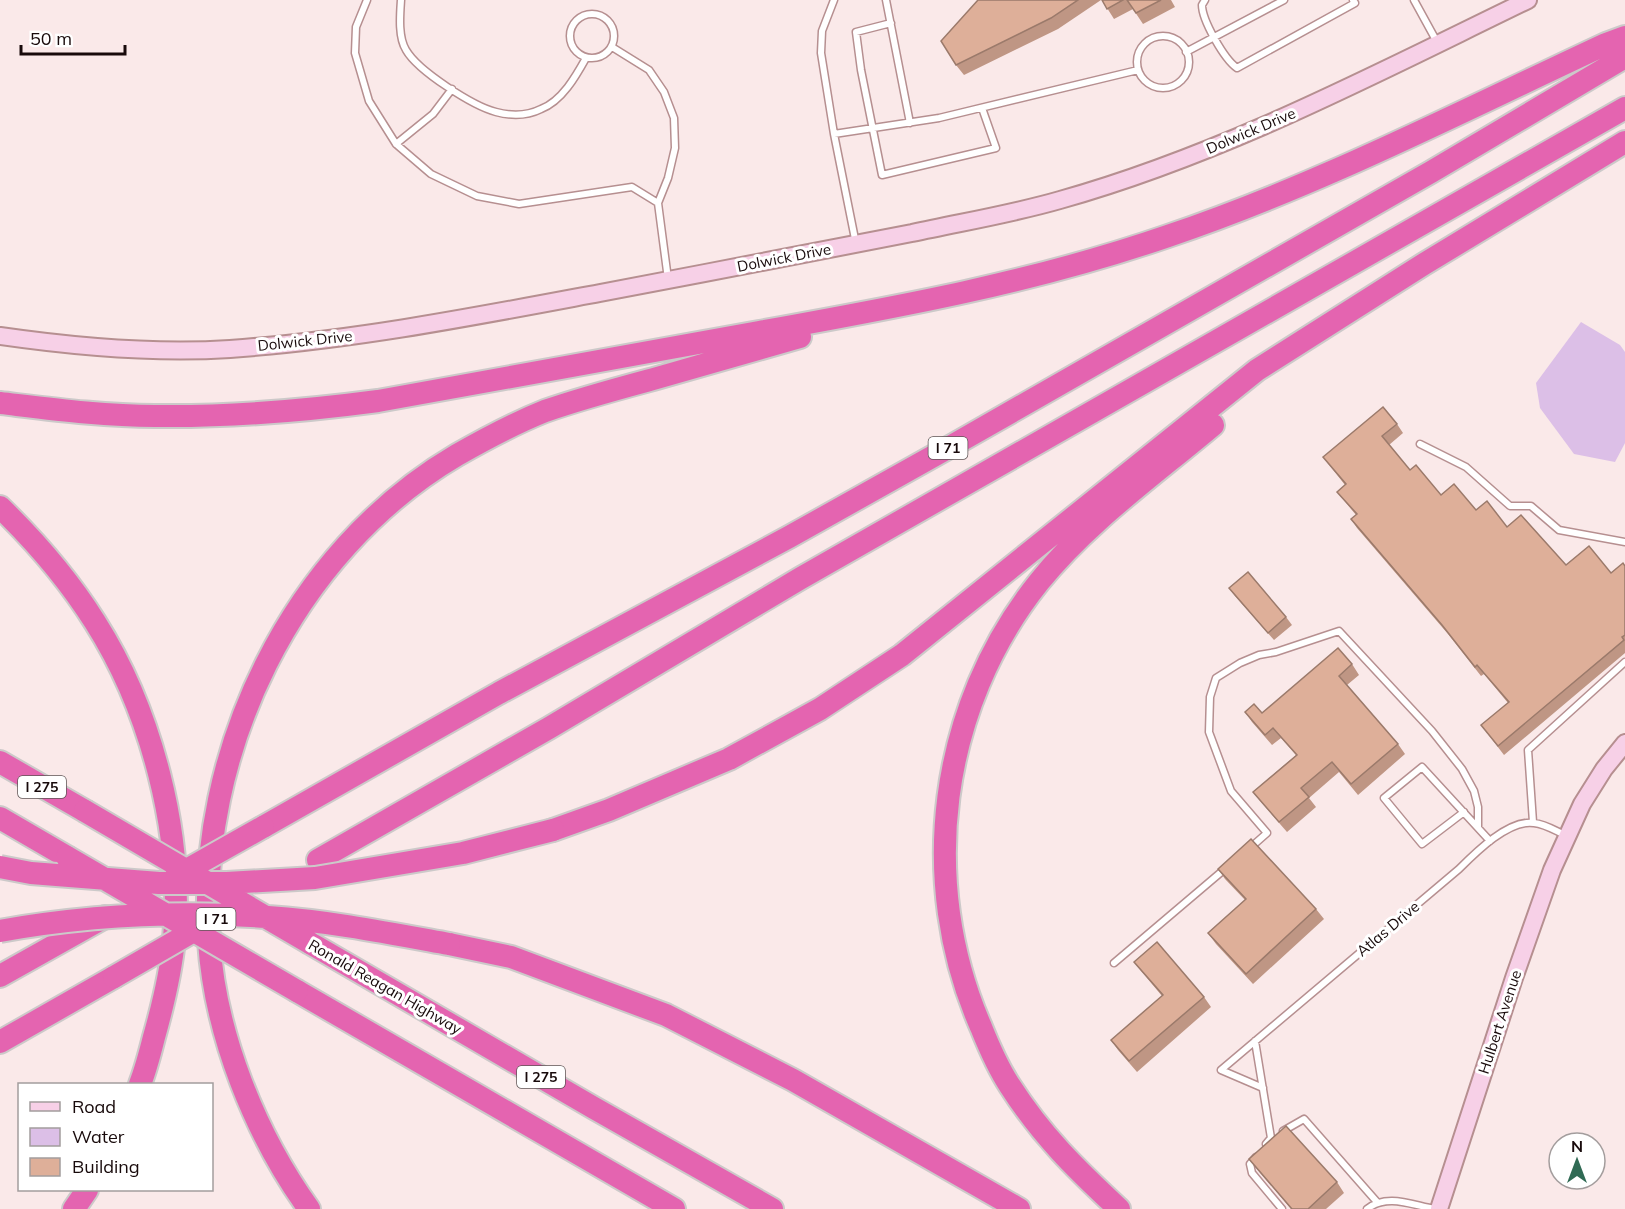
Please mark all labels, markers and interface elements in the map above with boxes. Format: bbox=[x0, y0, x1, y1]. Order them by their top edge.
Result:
scale bar bbox=[21, 18, 124, 56]
text: 50 m bbox=[30, 27, 72, 50]
street label: Dolwick Drive bbox=[1203, 103, 1298, 158]
street label: Dolwick Drive bbox=[735, 239, 832, 276]
street label: Dolwick Drive bbox=[257, 326, 353, 355]
road number: I 71 bbox=[928, 437, 968, 459]
road number: I 275 bbox=[18, 776, 66, 798]
street label: Atlas Drive bbox=[1352, 897, 1423, 960]
road number: I 71 bbox=[196, 908, 236, 930]
street label: Ronald Reagan Highway bbox=[305, 935, 465, 1038]
street label: Hulbert Avenue bbox=[1474, 967, 1525, 1076]
road number: I 275 bbox=[517, 1066, 565, 1088]
legend bbox=[18, 1083, 213, 1191]
text: Road bbox=[72, 1095, 116, 1118]
text: Water bbox=[72, 1125, 125, 1148]
north arrow bbox=[1547, 1131, 1607, 1191]
text: N bbox=[1571, 1136, 1583, 1156]
text: Building bbox=[72, 1155, 140, 1178]

